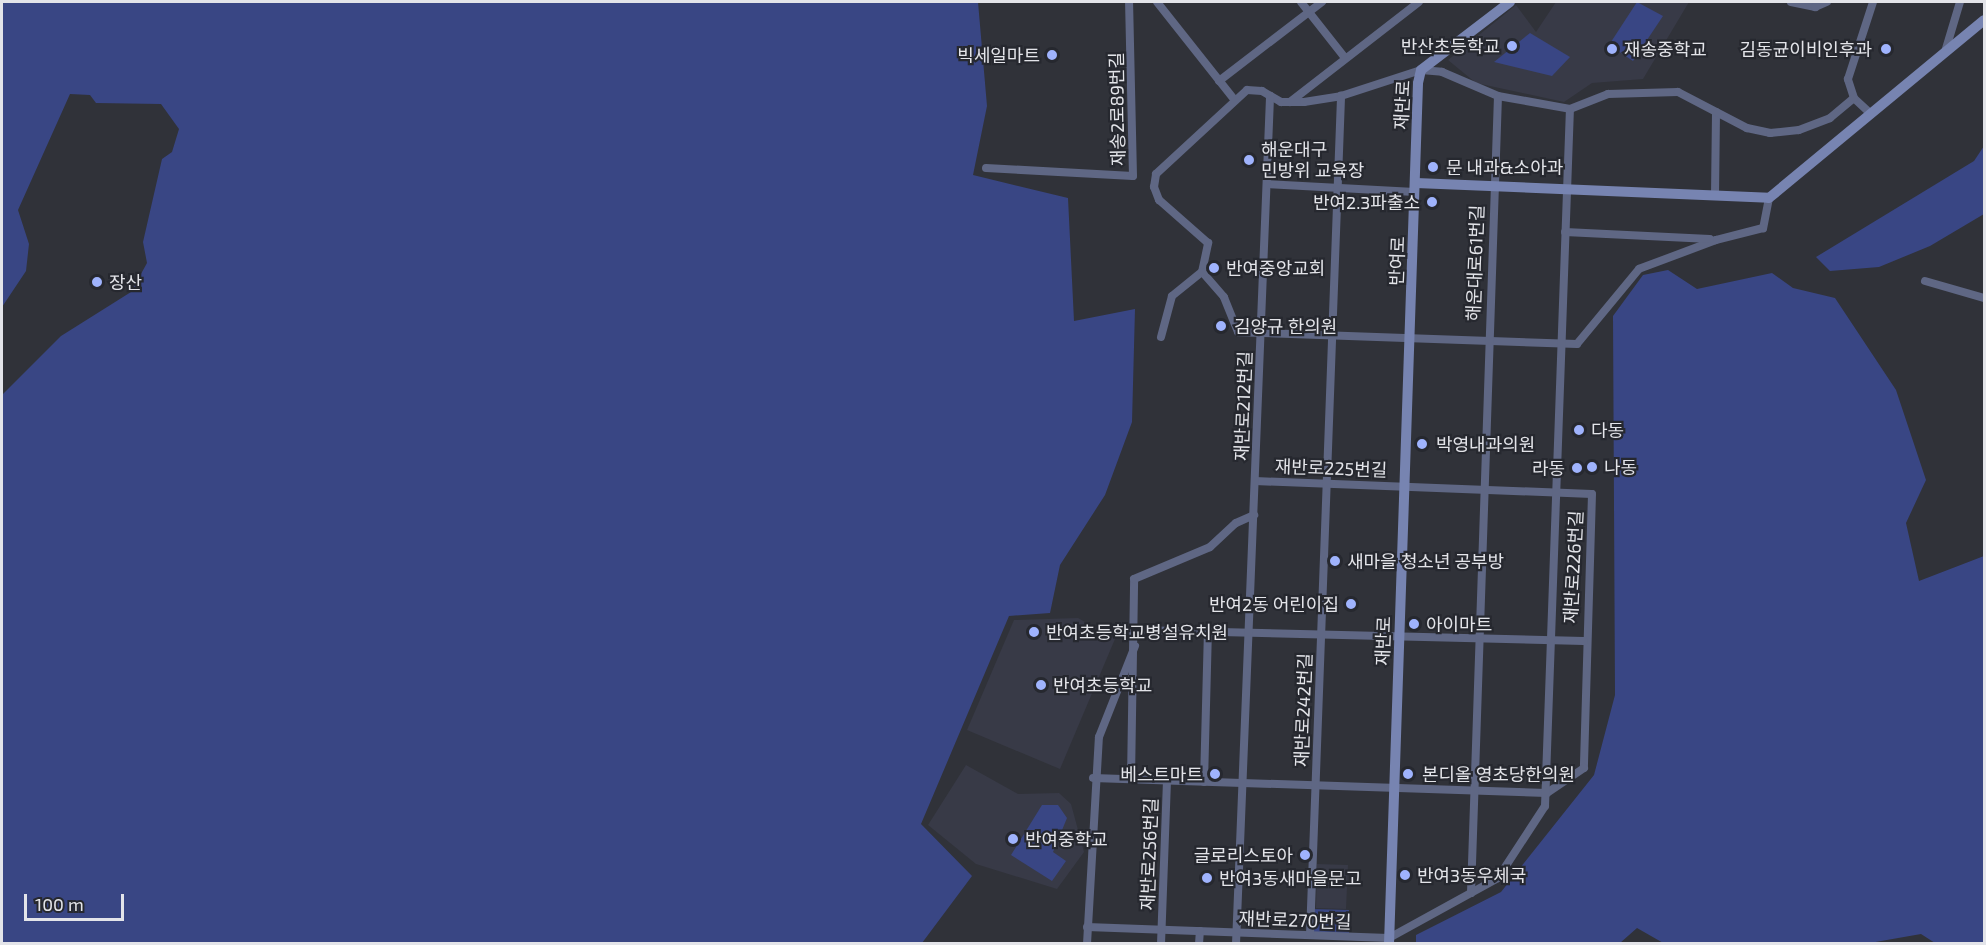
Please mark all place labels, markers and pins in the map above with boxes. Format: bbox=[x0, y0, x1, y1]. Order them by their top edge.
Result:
place label: 반산초등학교 bbox=[1401, 35, 1500, 57]
place label: 재송중학교 bbox=[1624, 38, 1707, 60]
place label: 김동균이비인후과 bbox=[1740, 38, 1872, 60]
marker: 반산초등학교 bbox=[1505, 39, 1519, 53]
marker: 김동균이비인후과 bbox=[1877, 40, 1895, 58]
marker: 재송중학교 bbox=[1605, 42, 1619, 56]
place label: 빅세일마트 bbox=[957, 44, 1040, 66]
marker: 빅세일마트 bbox=[1045, 48, 1059, 62]
place label: 해운대구 민방위 교육장 bbox=[1261, 139, 1364, 182]
marker: 해운대구 민방위 교육장 bbox=[1242, 153, 1256, 167]
place label: 문 내과&소아과 bbox=[1446, 156, 1563, 178]
marker: 문 내과&소아과 bbox=[1424, 158, 1442, 176]
place label: 반여2.3파출소 bbox=[1313, 191, 1420, 213]
marker: 반여2.3파출소 bbox=[1425, 195, 1439, 209]
place label: 반여중앙교회 bbox=[1226, 257, 1325, 279]
marker: 반여중앙교회 bbox=[1207, 261, 1221, 275]
place label: 장산 bbox=[109, 271, 142, 293]
marker: 장산 bbox=[90, 275, 104, 289]
place label: 김양규 한의원 bbox=[1234, 315, 1337, 337]
marker: 김양규 한의원 bbox=[1212, 317, 1230, 335]
place label: 다동 bbox=[1591, 419, 1624, 441]
marker: 다동 bbox=[1572, 423, 1586, 437]
place label: 박영내과의원 bbox=[1436, 433, 1535, 455]
marker: 박영내과의원 bbox=[1413, 435, 1431, 453]
place label: 나동 bbox=[1604, 456, 1637, 478]
place label: 라동 bbox=[1532, 457, 1565, 479]
marker: 나동 bbox=[1585, 460, 1599, 474]
marker: 라동 bbox=[1570, 461, 1584, 475]
place label: 새마을 청소년 공부방 bbox=[1347, 550, 1504, 572]
marker: 새마을 청소년 공부방 bbox=[1328, 554, 1342, 568]
place label: 반여2동 어린이집 bbox=[1209, 593, 1339, 615]
marker: 반여2동 어린이집 bbox=[1344, 597, 1358, 611]
place label: 아이마트 bbox=[1426, 613, 1492, 635]
marker: 아이마트 bbox=[1407, 617, 1421, 631]
place label: 반여초등학교병설유치원 bbox=[1046, 621, 1228, 643]
marker: 반여초등학교병설유치원 bbox=[1027, 625, 1041, 639]
place label: 반여초등학교 bbox=[1053, 674, 1152, 696]
marker: 반여초등학교 bbox=[1034, 678, 1048, 692]
place label: 베스트마트 bbox=[1120, 763, 1203, 785]
place label: 본디올 영초당한의원 bbox=[1422, 763, 1575, 785]
marker: 본디올 영초당한의원 bbox=[1399, 765, 1417, 783]
marker: 베스트마트 bbox=[1208, 767, 1222, 781]
place label: 반여중학교 bbox=[1025, 828, 1108, 850]
marker: 반여중학교 bbox=[1006, 832, 1020, 846]
place label: 글로리스토아 bbox=[1194, 844, 1293, 866]
marker: 글로리스토아 bbox=[1298, 848, 1312, 862]
place label: 반여3동우체국 bbox=[1417, 864, 1526, 886]
place label: 반여3동새마을문고 bbox=[1219, 867, 1361, 889]
marker: 반여3동우체국 bbox=[1398, 868, 1412, 882]
marker: 반여3동새마을문고 bbox=[1200, 871, 1214, 885]

